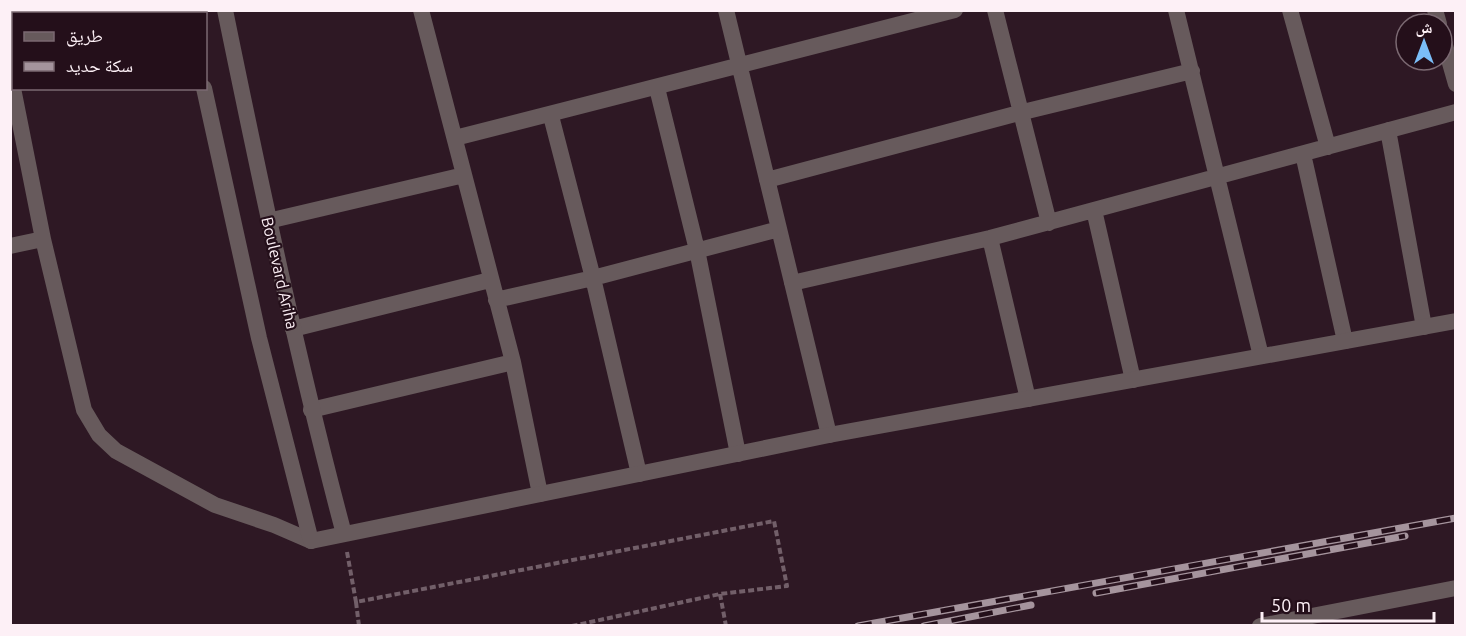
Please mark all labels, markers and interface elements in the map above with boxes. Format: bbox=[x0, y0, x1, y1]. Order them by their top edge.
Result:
legend bbox=[12, 12, 207, 90]
north arrow bbox=[1394, 12, 1454, 72]
text: ش bbox=[1416, 18, 1433, 37]
text: طريق bbox=[66, 25, 103, 47]
text: سكة حديد bbox=[66, 55, 133, 76]
street label: Boulevard Ariha bbox=[258, 215, 302, 331]
scale bar bbox=[1262, 585, 1434, 623]
text: 50 m bbox=[1271, 595, 1311, 615]

